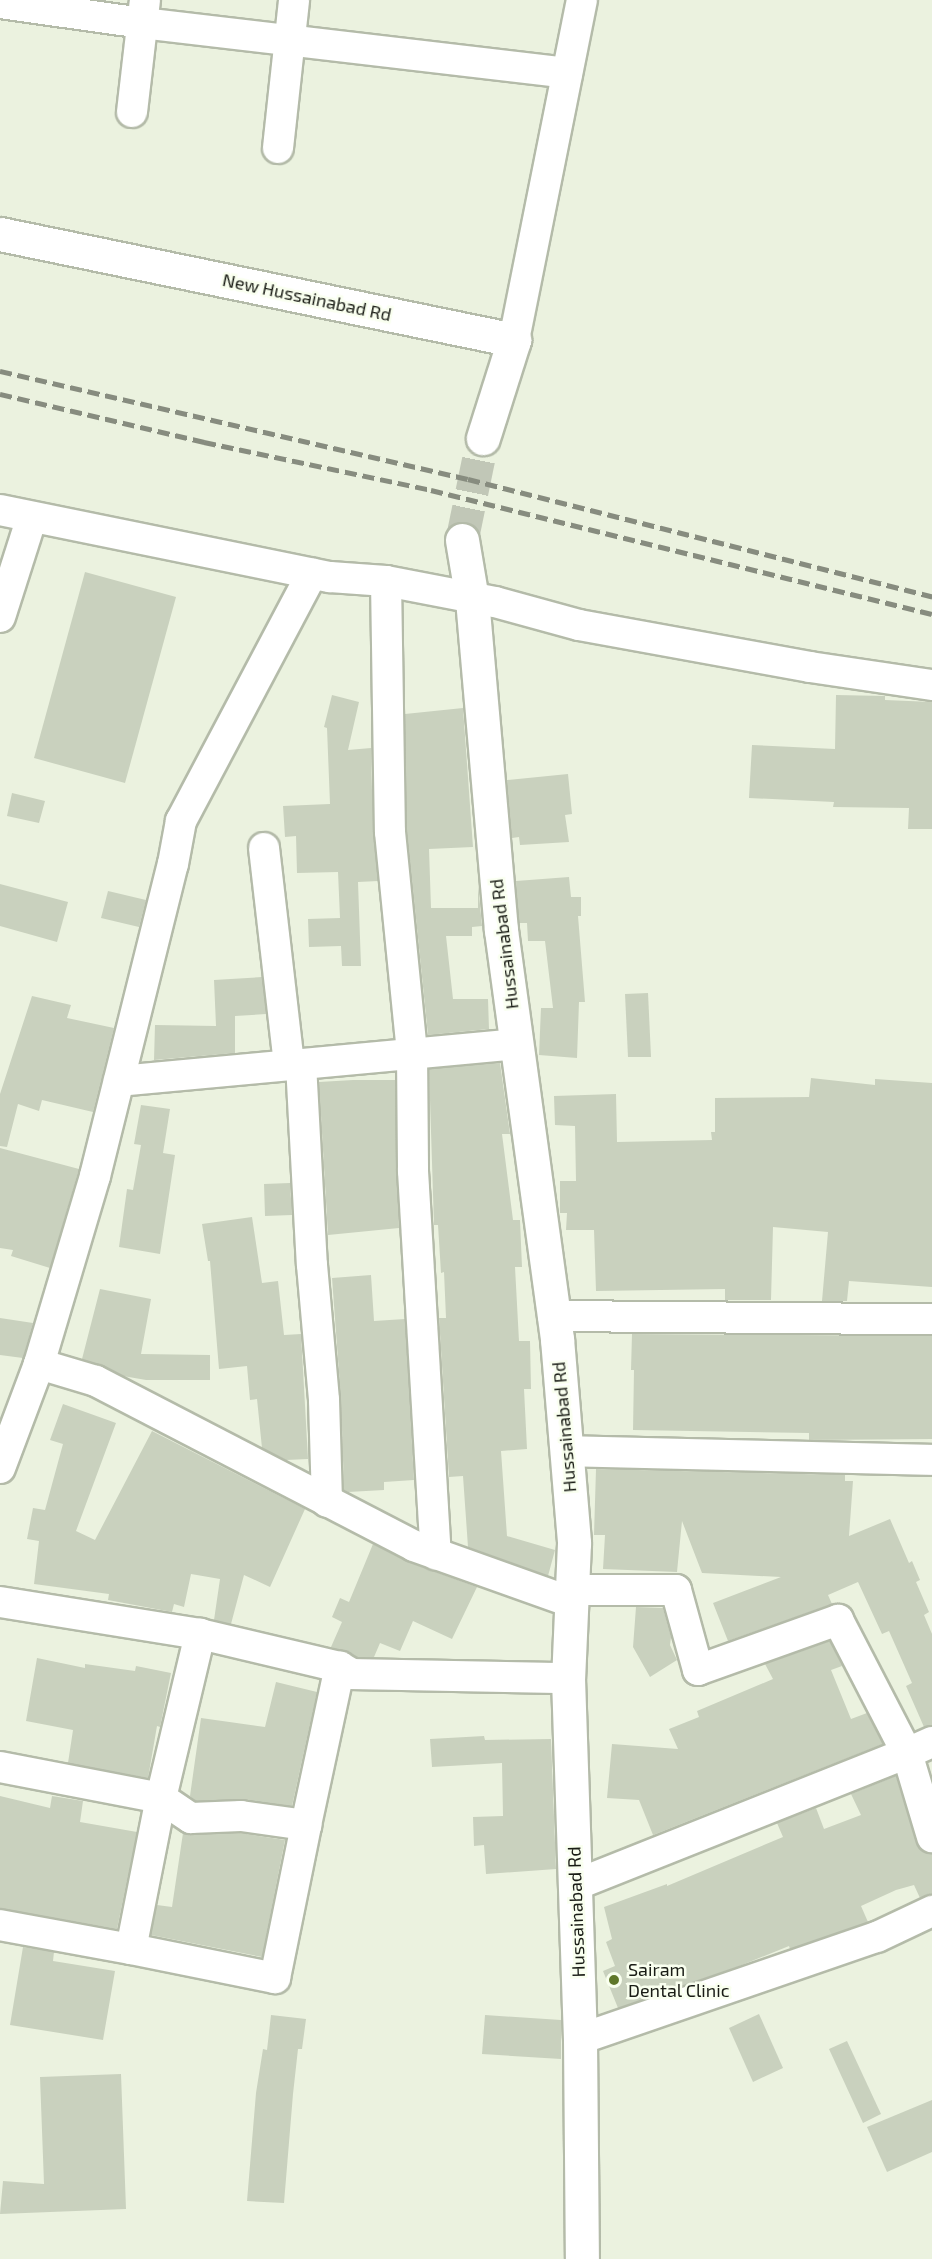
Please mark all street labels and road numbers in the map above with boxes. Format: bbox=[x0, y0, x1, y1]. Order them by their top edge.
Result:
street label: New Hussainabad Rd bbox=[220, 269, 394, 325]
street label: Hussainabad Rd bbox=[485, 878, 523, 1010]
street label: Hussainabad Rd bbox=[548, 1361, 580, 1493]
street label: Hussainabad Rd bbox=[563, 1846, 589, 1978]

